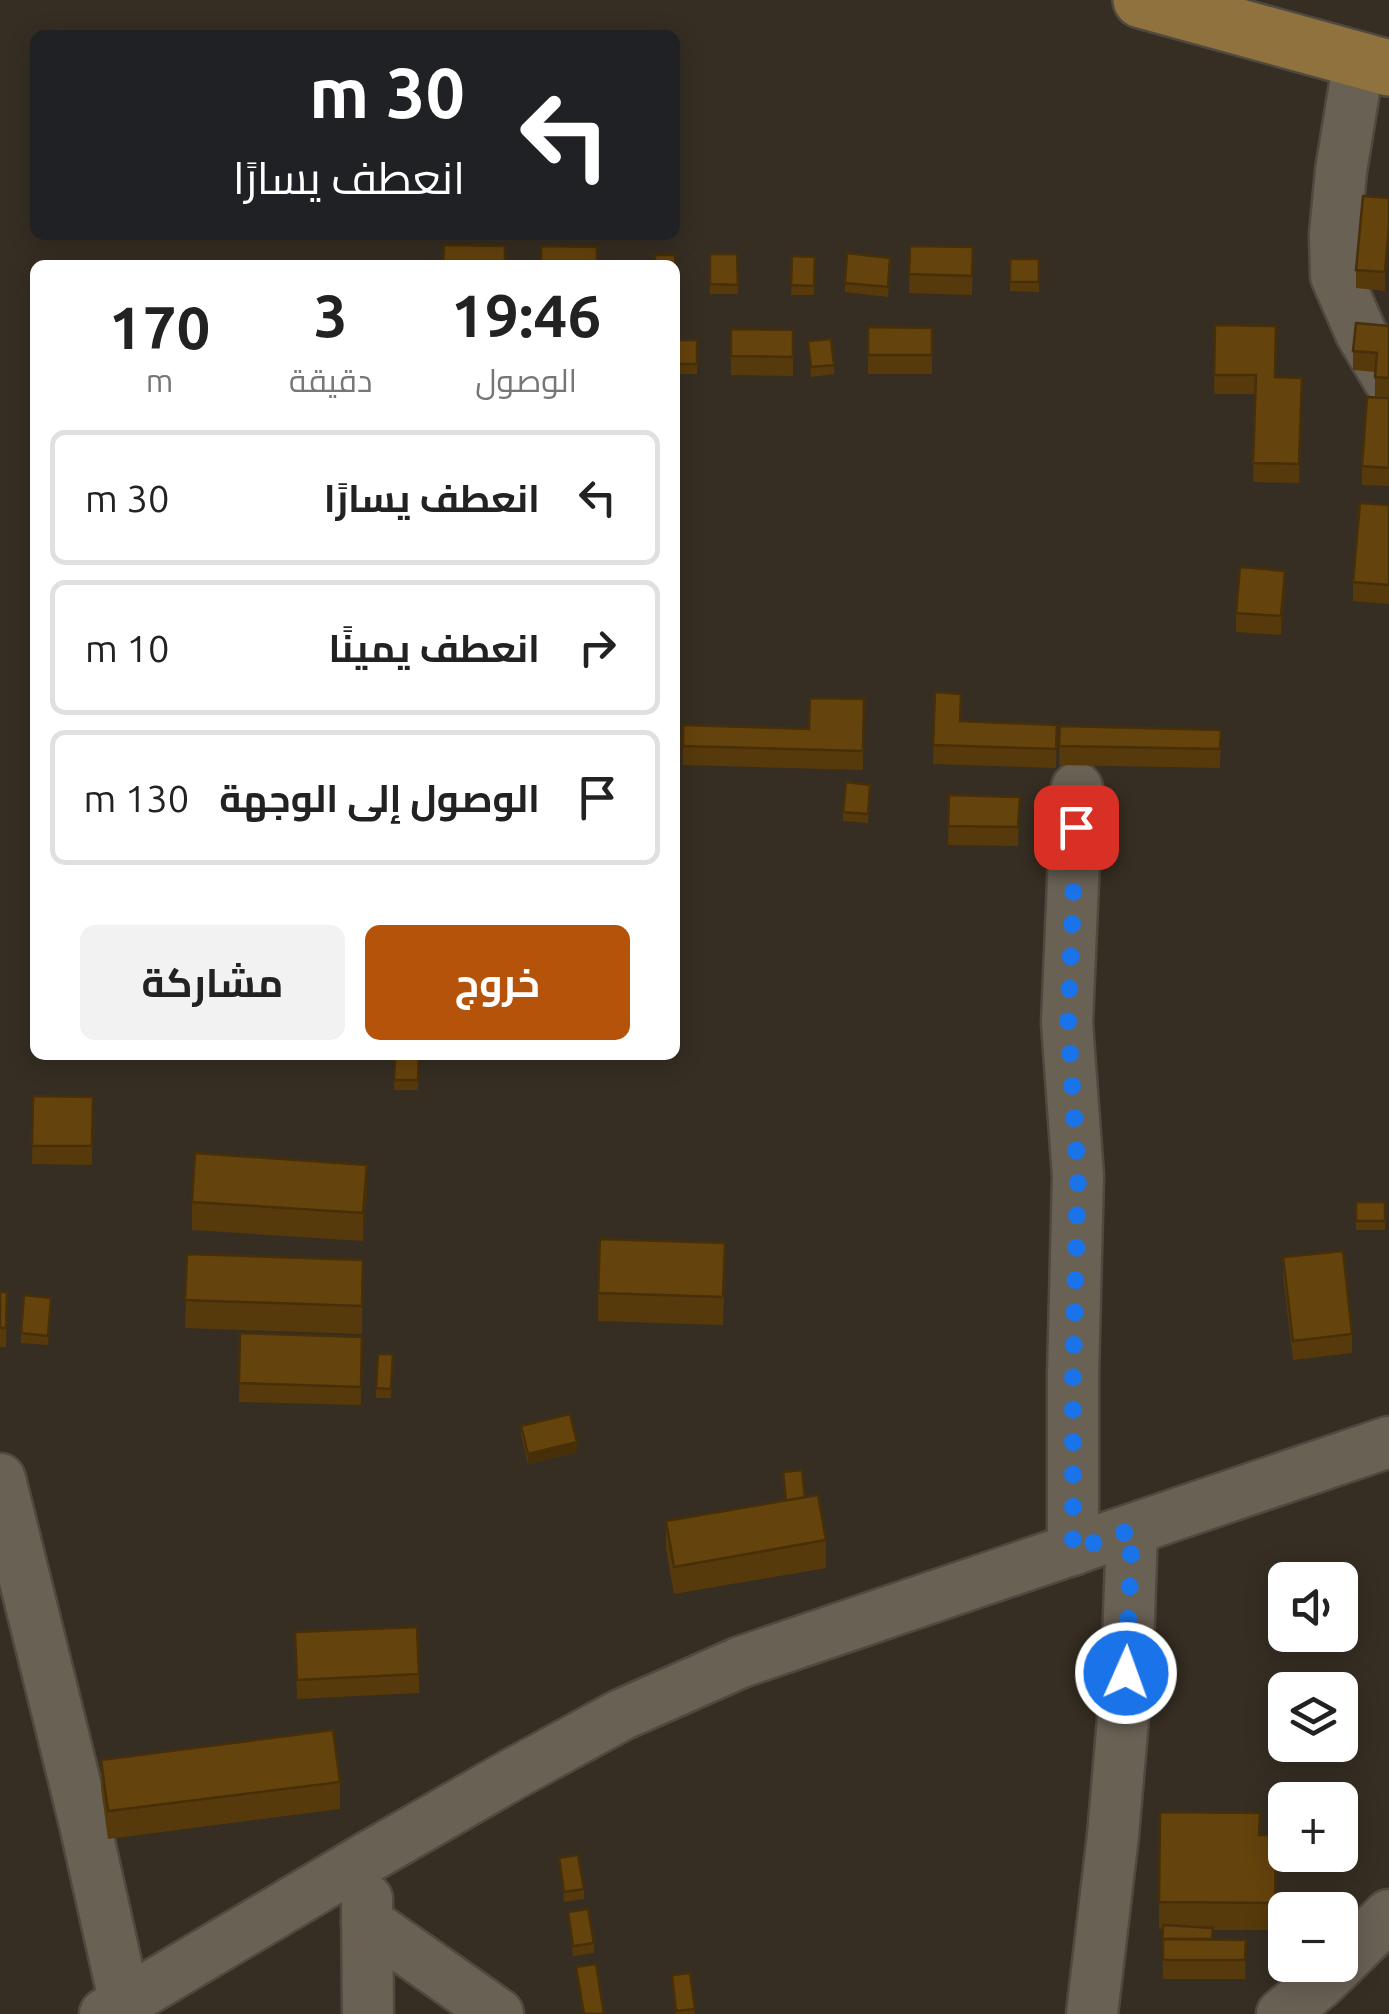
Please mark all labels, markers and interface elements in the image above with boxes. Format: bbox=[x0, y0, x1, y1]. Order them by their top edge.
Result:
text: 30 m bbox=[309, 53, 465, 131]
icon: left bbox=[500, 70, 630, 200]
text: انعطف يسارًا bbox=[233, 152, 465, 203]
text: 3 bbox=[314, 281, 348, 348]
text: 19:46 bbox=[451, 281, 601, 348]
text: 170 bbox=[109, 293, 210, 360]
text: m bbox=[146, 362, 173, 398]
text: دقيقة bbox=[289, 362, 372, 398]
text: الوصول bbox=[475, 362, 577, 398]
icon: left bbox=[570, 470, 625, 525]
text: 30 m bbox=[85, 477, 169, 519]
text: انعطف يسارًا bbox=[324, 477, 540, 519]
icon: right bbox=[570, 620, 625, 675]
text: 10 m bbox=[85, 627, 169, 669]
text: انعطف يمينًا bbox=[328, 627, 540, 669]
icon: arrive bbox=[570, 770, 625, 825]
text: 130 m bbox=[83, 777, 189, 819]
text: الوصول إلى الوجهة bbox=[219, 777, 540, 819]
pin bbox=[1034, 785, 1119, 870]
icon: arrive bbox=[1049, 800, 1104, 855]
button: مشاركة bbox=[80, 925, 345, 1040]
button: خروج bbox=[365, 925, 630, 1040]
map controls bbox=[1268, 1562, 1358, 1982]
button: sound bbox=[1268, 1562, 1358, 1652]
position arrow bbox=[1074, 1621, 1178, 1725]
button: layers bbox=[1268, 1672, 1358, 1762]
button: + bbox=[1268, 1782, 1358, 1872]
button: − bbox=[1268, 1892, 1358, 1982]

